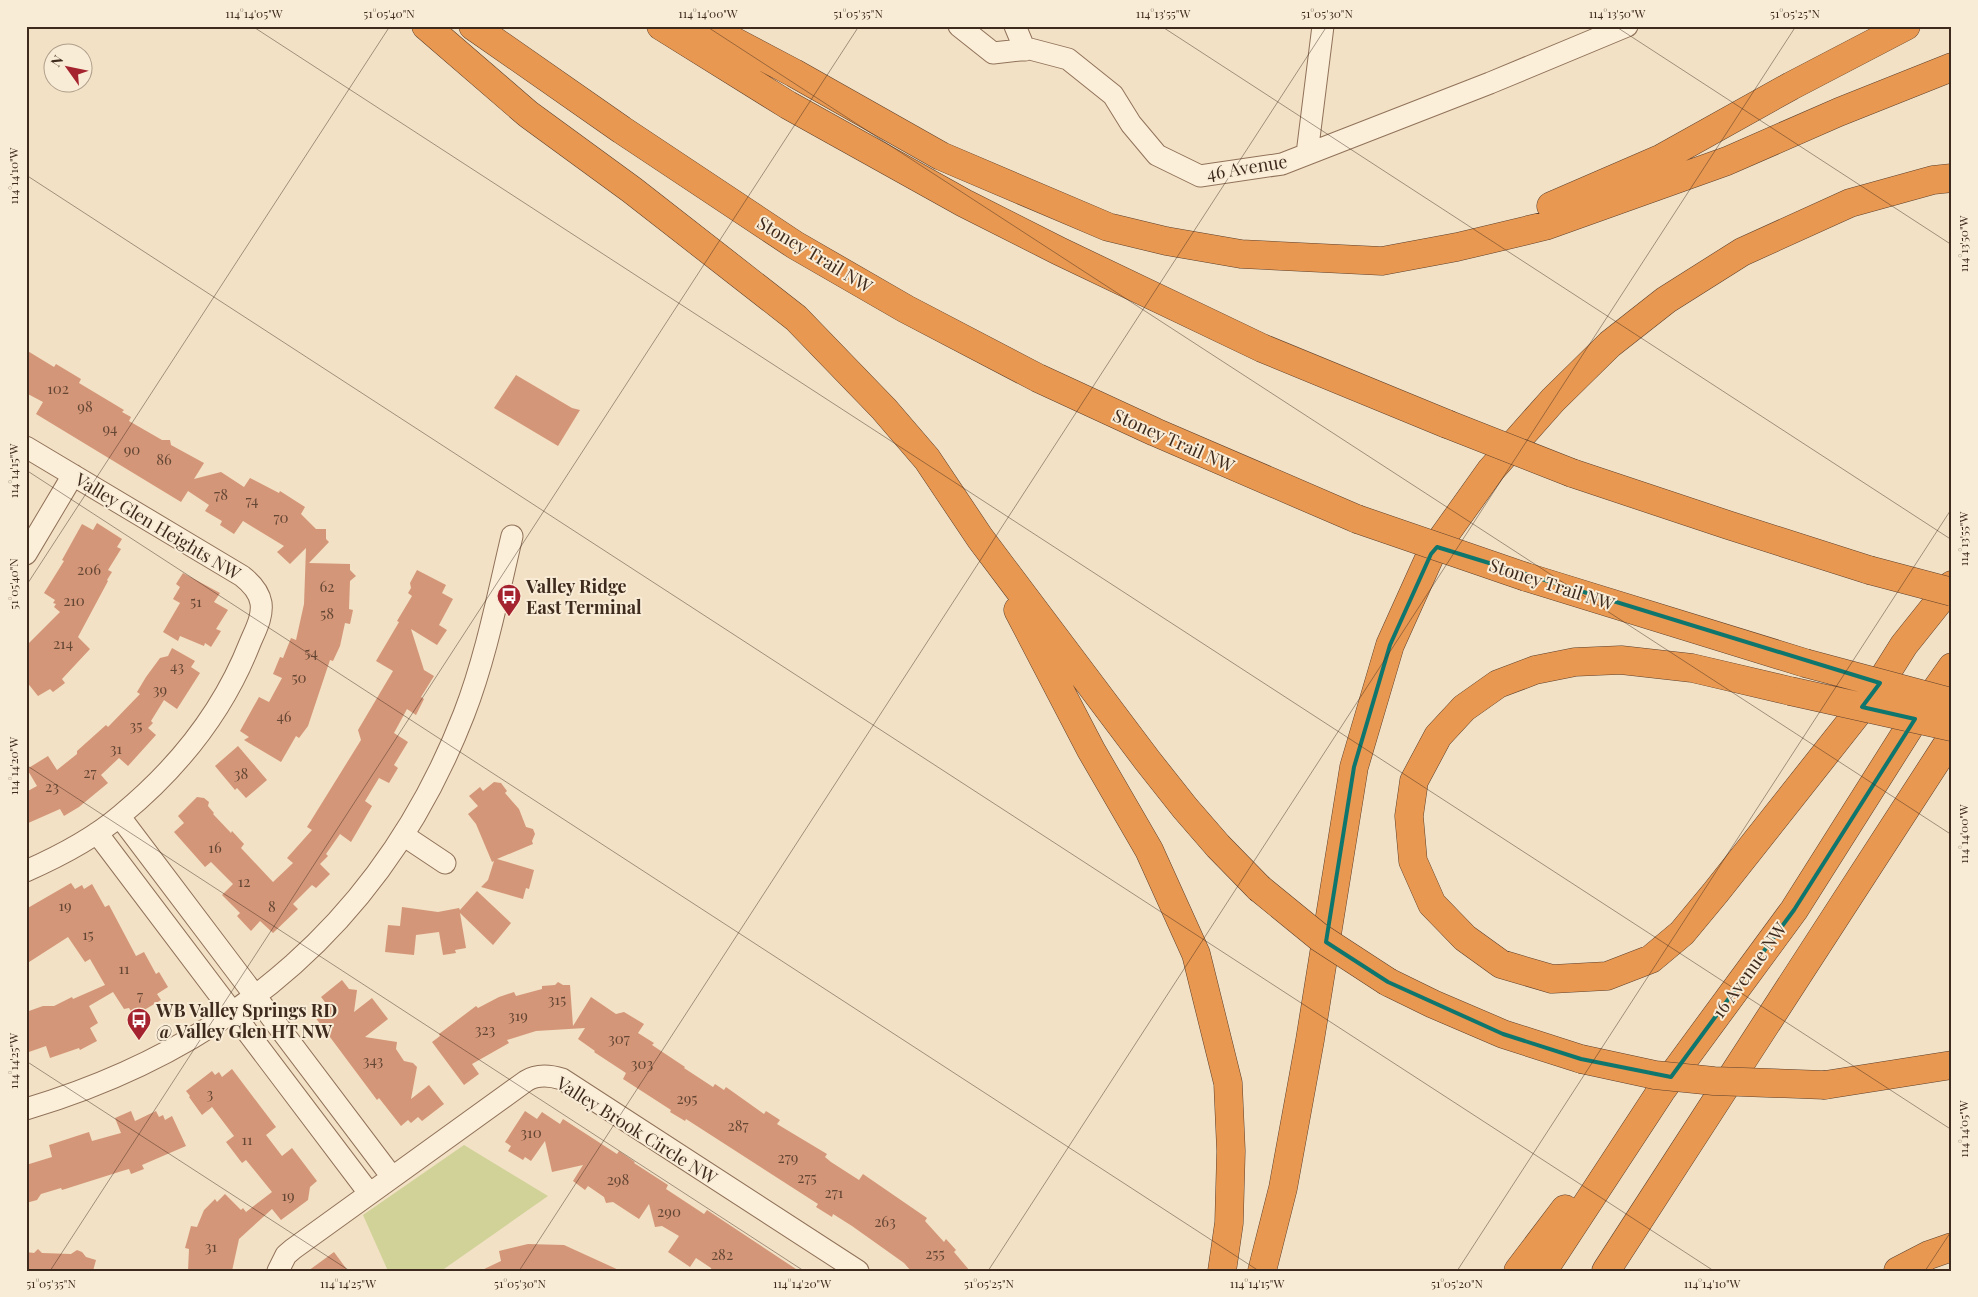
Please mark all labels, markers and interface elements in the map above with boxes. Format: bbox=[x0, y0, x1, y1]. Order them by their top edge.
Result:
text: 114°14'05"W bbox=[225, 5, 283, 21]
text: 51°05'40"N bbox=[363, 5, 415, 21]
text: 114°14'00"W bbox=[678, 5, 738, 21]
text: 51°05'35"N bbox=[833, 5, 883, 21]
text: 114°13'55"W bbox=[1136, 5, 1190, 21]
text: 51°05'30"N bbox=[1301, 5, 1353, 21]
text: 114°13'50"W bbox=[1589, 5, 1645, 21]
text: 51°05'25"N bbox=[1770, 5, 1821, 21]
north arrow bbox=[42, 42, 92, 92]
text: N bbox=[46, 51, 67, 70]
text: 114°14'10"W bbox=[5, 147, 21, 204]
street label: 46 Avenue bbox=[1205, 149, 1289, 185]
street label: Stoney Trail NW bbox=[753, 210, 878, 298]
text: 114°13'50"W bbox=[1955, 216, 1971, 272]
house number: 102 bbox=[47, 378, 69, 398]
house number: 98 bbox=[77, 396, 93, 416]
street label: Stoney Trail NW bbox=[1110, 403, 1239, 478]
house number: 94 bbox=[102, 418, 118, 438]
house number: 90 bbox=[124, 439, 140, 459]
text: 114°14'15"W bbox=[5, 444, 21, 498]
house number: 86 bbox=[156, 449, 172, 469]
street label: Valley Glen Heights NW bbox=[70, 467, 246, 585]
house number: 78 bbox=[214, 484, 228, 504]
house number: 74 bbox=[246, 490, 259, 510]
house number: 70 bbox=[273, 507, 289, 527]
text: 114°13'55"W bbox=[1955, 512, 1971, 566]
street label: Stoney Trail NW bbox=[1486, 552, 1618, 616]
text: 51°05'40"N bbox=[5, 558, 21, 610]
house number: 206 bbox=[77, 559, 101, 579]
place label: Valley Ridge East Terminal bbox=[525, 574, 642, 619]
house number: 62 bbox=[320, 576, 334, 596]
bus stop icon: Valley Ridge East Terminal bbox=[496, 583, 522, 617]
house number: 210 bbox=[63, 590, 85, 610]
house number: 51 bbox=[190, 591, 202, 611]
house number: 58 bbox=[320, 603, 334, 623]
house number: 214 bbox=[53, 633, 73, 653]
house number: 54 bbox=[304, 642, 318, 662]
house number: 43 bbox=[170, 656, 184, 676]
house number: 50 bbox=[291, 667, 307, 687]
house number: 39 bbox=[153, 679, 167, 699]
house number: 46 bbox=[276, 706, 292, 726]
house number: 35 bbox=[130, 715, 143, 735]
text: 114°14'20"W bbox=[5, 737, 21, 795]
house number: 31 bbox=[110, 738, 123, 758]
house number: 27 bbox=[83, 762, 97, 782]
house number: 38 bbox=[234, 763, 248, 783]
house number: 23 bbox=[45, 776, 59, 796]
text: 114°14'00"W bbox=[1955, 804, 1971, 864]
house number: 16 bbox=[208, 837, 222, 857]
house number: 12 bbox=[238, 871, 250, 891]
house number: 19 bbox=[58, 895, 72, 915]
house number: 8 bbox=[268, 896, 276, 916]
street label: 16 Avenue NW bbox=[1706, 917, 1792, 1023]
house number: 15 bbox=[82, 924, 94, 944]
house number: 11 bbox=[118, 958, 130, 978]
house number: 7 bbox=[137, 985, 143, 1005]
house number: 315 bbox=[548, 989, 566, 1009]
place label: WB Valley Springs RD @ Valley Glen HT NW bbox=[155, 998, 337, 1043]
house number: 319 bbox=[508, 1005, 528, 1025]
bus stop icon: WB Valley Springs RD @ Valley Glen HT NW bbox=[126, 1007, 152, 1041]
house number: 323 bbox=[475, 1019, 496, 1039]
house number: 307 bbox=[608, 1028, 630, 1048]
text: 114°14'25"W bbox=[5, 1033, 21, 1089]
house number: 343 bbox=[363, 1050, 384, 1070]
house number: 303 bbox=[631, 1053, 653, 1073]
street label: Valley Brook Circle NW bbox=[551, 1070, 723, 1190]
house number: 3 bbox=[207, 1083, 214, 1103]
house number: 295 bbox=[676, 1088, 698, 1108]
text: 114°14'05"W bbox=[1955, 1100, 1971, 1158]
house number: 287 bbox=[727, 1115, 749, 1135]
house number: 310 bbox=[520, 1122, 542, 1142]
house number: 11 bbox=[241, 1129, 253, 1149]
house number: 279 bbox=[778, 1147, 798, 1167]
house number: 275 bbox=[797, 1167, 817, 1187]
house number: 298 bbox=[607, 1169, 630, 1189]
house number: 271 bbox=[825, 1182, 844, 1202]
house number: 19 bbox=[281, 1185, 295, 1205]
house number: 290 bbox=[657, 1201, 681, 1221]
house number: 263 bbox=[874, 1211, 896, 1231]
house number: 31 bbox=[205, 1236, 218, 1256]
house number: 255 bbox=[925, 1243, 945, 1263]
house number: 282 bbox=[711, 1244, 733, 1264]
text: 51°05'35"N bbox=[26, 1275, 76, 1291]
text: 114°14'25"W bbox=[320, 1275, 376, 1291]
text: 51°05'30"N bbox=[494, 1275, 546, 1291]
text: 114°14'20"W bbox=[773, 1275, 831, 1291]
text: 51°05'25"N bbox=[964, 1275, 1015, 1291]
text: 114°14'15"W bbox=[1230, 1275, 1284, 1291]
text: 51°05'20"N bbox=[1431, 1275, 1484, 1291]
text: 114°14'10"W bbox=[1684, 1275, 1741, 1291]

